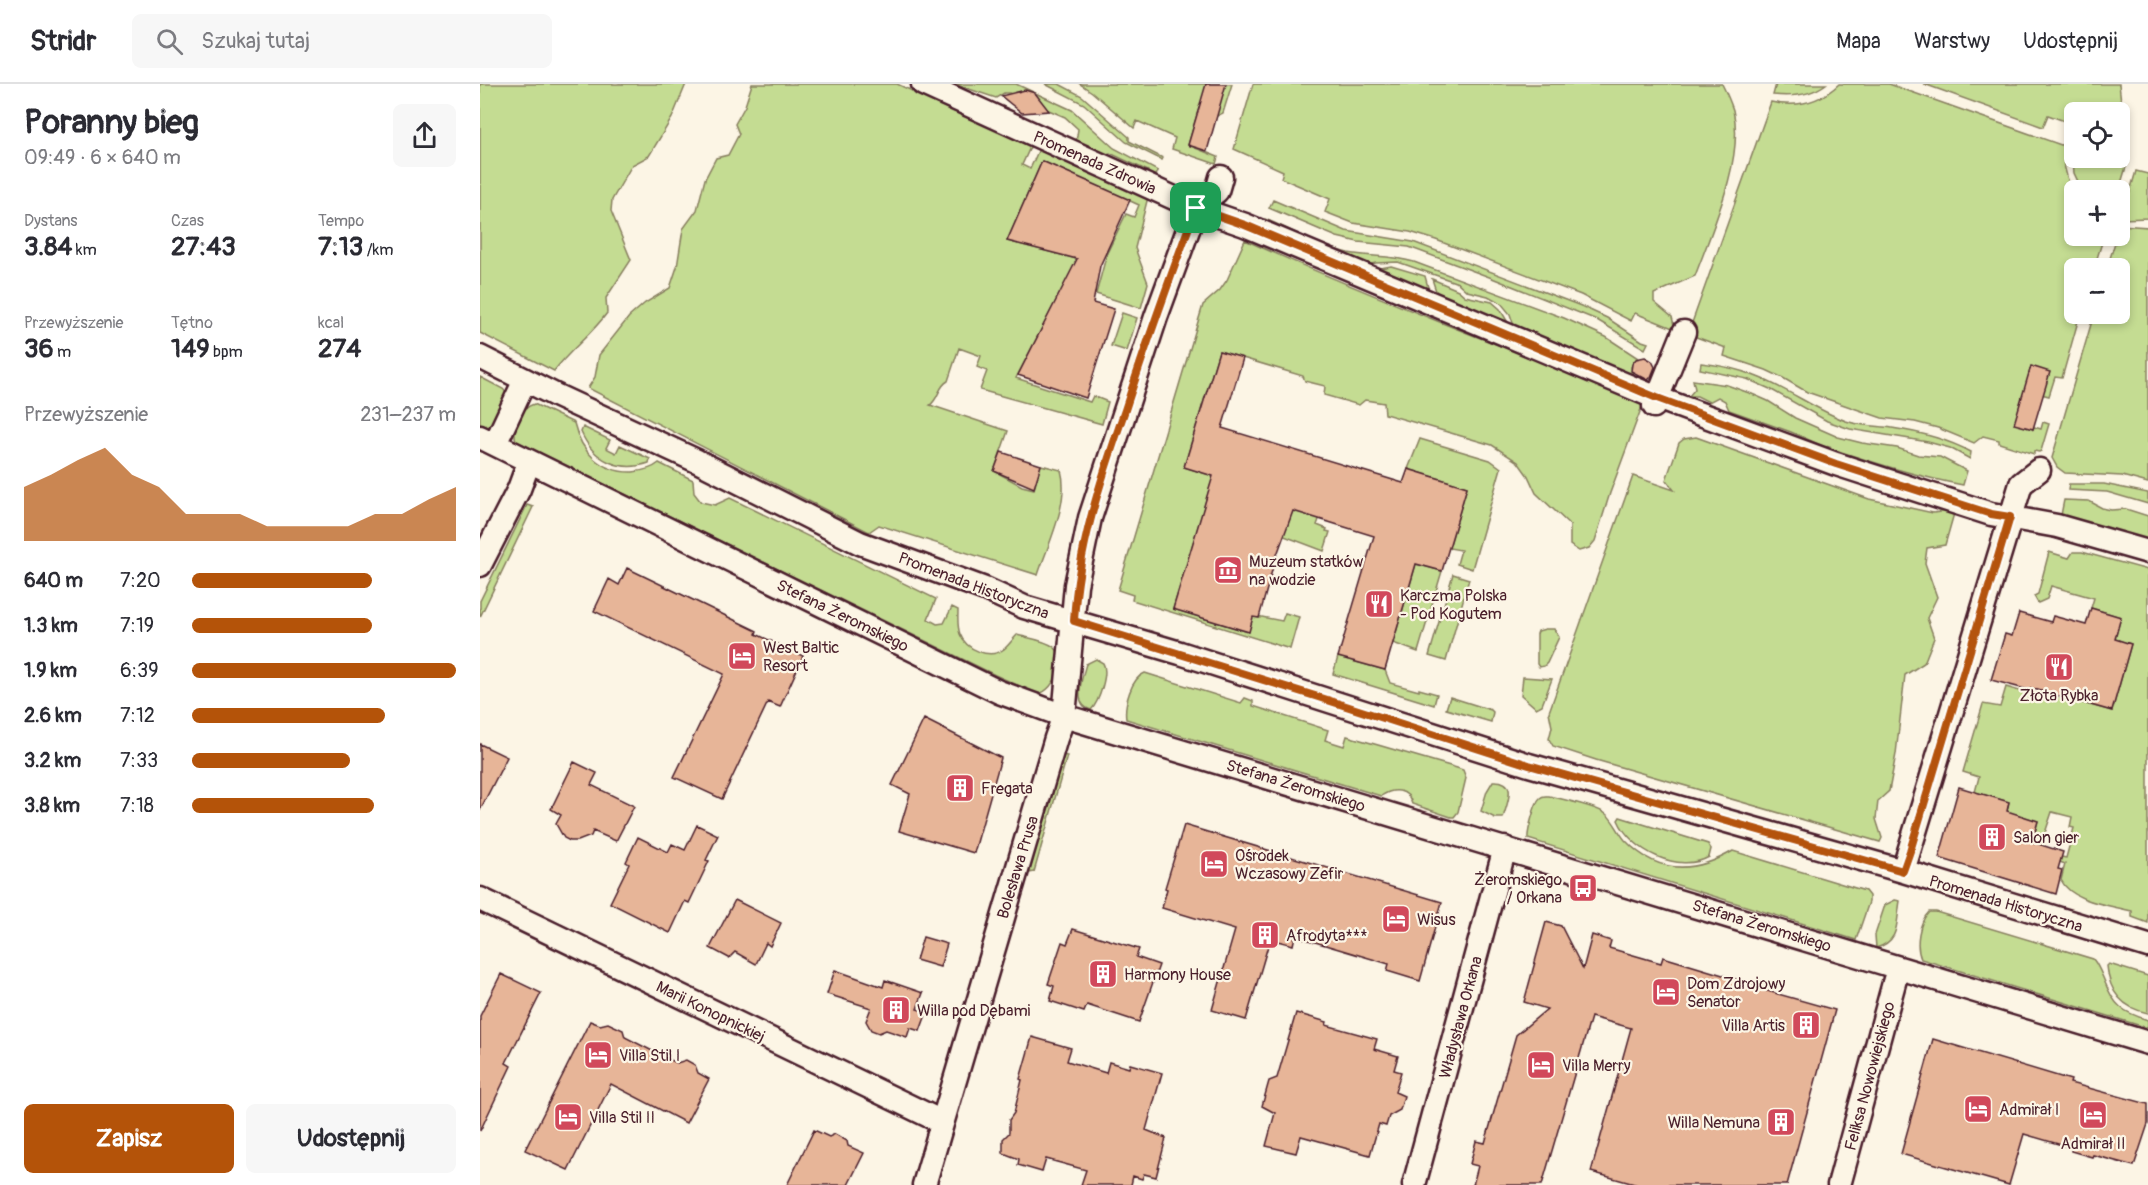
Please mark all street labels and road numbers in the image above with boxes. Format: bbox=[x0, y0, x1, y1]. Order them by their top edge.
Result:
street label: Promenada Zdrowia bbox=[1030, 127, 1159, 199]
street label: Promenada Historyczna bbox=[896, 548, 1052, 624]
street label: Stefana Żeromskiego bbox=[773, 575, 912, 657]
street label: Stefana Żeromskiego bbox=[1224, 755, 1368, 817]
street label: Bolesława Prusa bbox=[993, 813, 1043, 921]
street label: Promenada Historyczna bbox=[1926, 871, 2085, 937]
street label: Stefana Żeromskiego bbox=[1690, 895, 1834, 957]
street label: Władysława Orkana bbox=[1435, 954, 1487, 1081]
street label: Marii Konopnickiej bbox=[653, 977, 768, 1047]
street label: Feliksa Nowowiejskiego bbox=[1840, 999, 1900, 1153]

